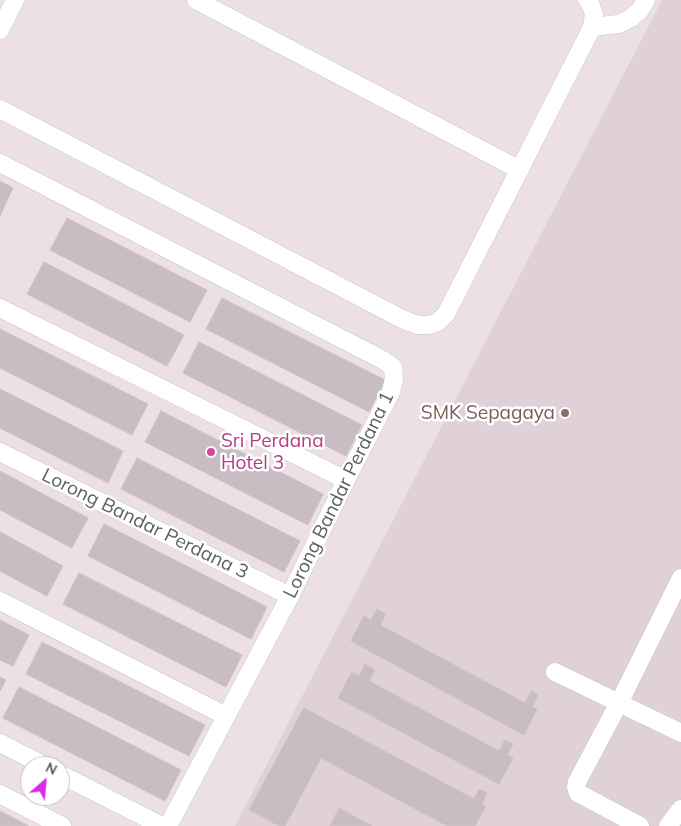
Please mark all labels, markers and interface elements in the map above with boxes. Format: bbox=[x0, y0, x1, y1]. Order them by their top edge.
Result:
street label: Lorong Bandar Perdana 1 bbox=[279, 388, 399, 602]
place label: SMK Sepagaya bbox=[421, 402, 555, 424]
marker: SMK Sepagaya bbox=[559, 407, 571, 419]
place label: Sri Perdana Hotel 3 bbox=[221, 430, 324, 474]
marker: Sri Perdana Hotel 3 bbox=[205, 446, 217, 458]
street label: Lorong Bandar Perdana 3 bbox=[38, 464, 252, 584]
north arrow bbox=[20, 756, 70, 806]
text: N bbox=[43, 758, 60, 779]

